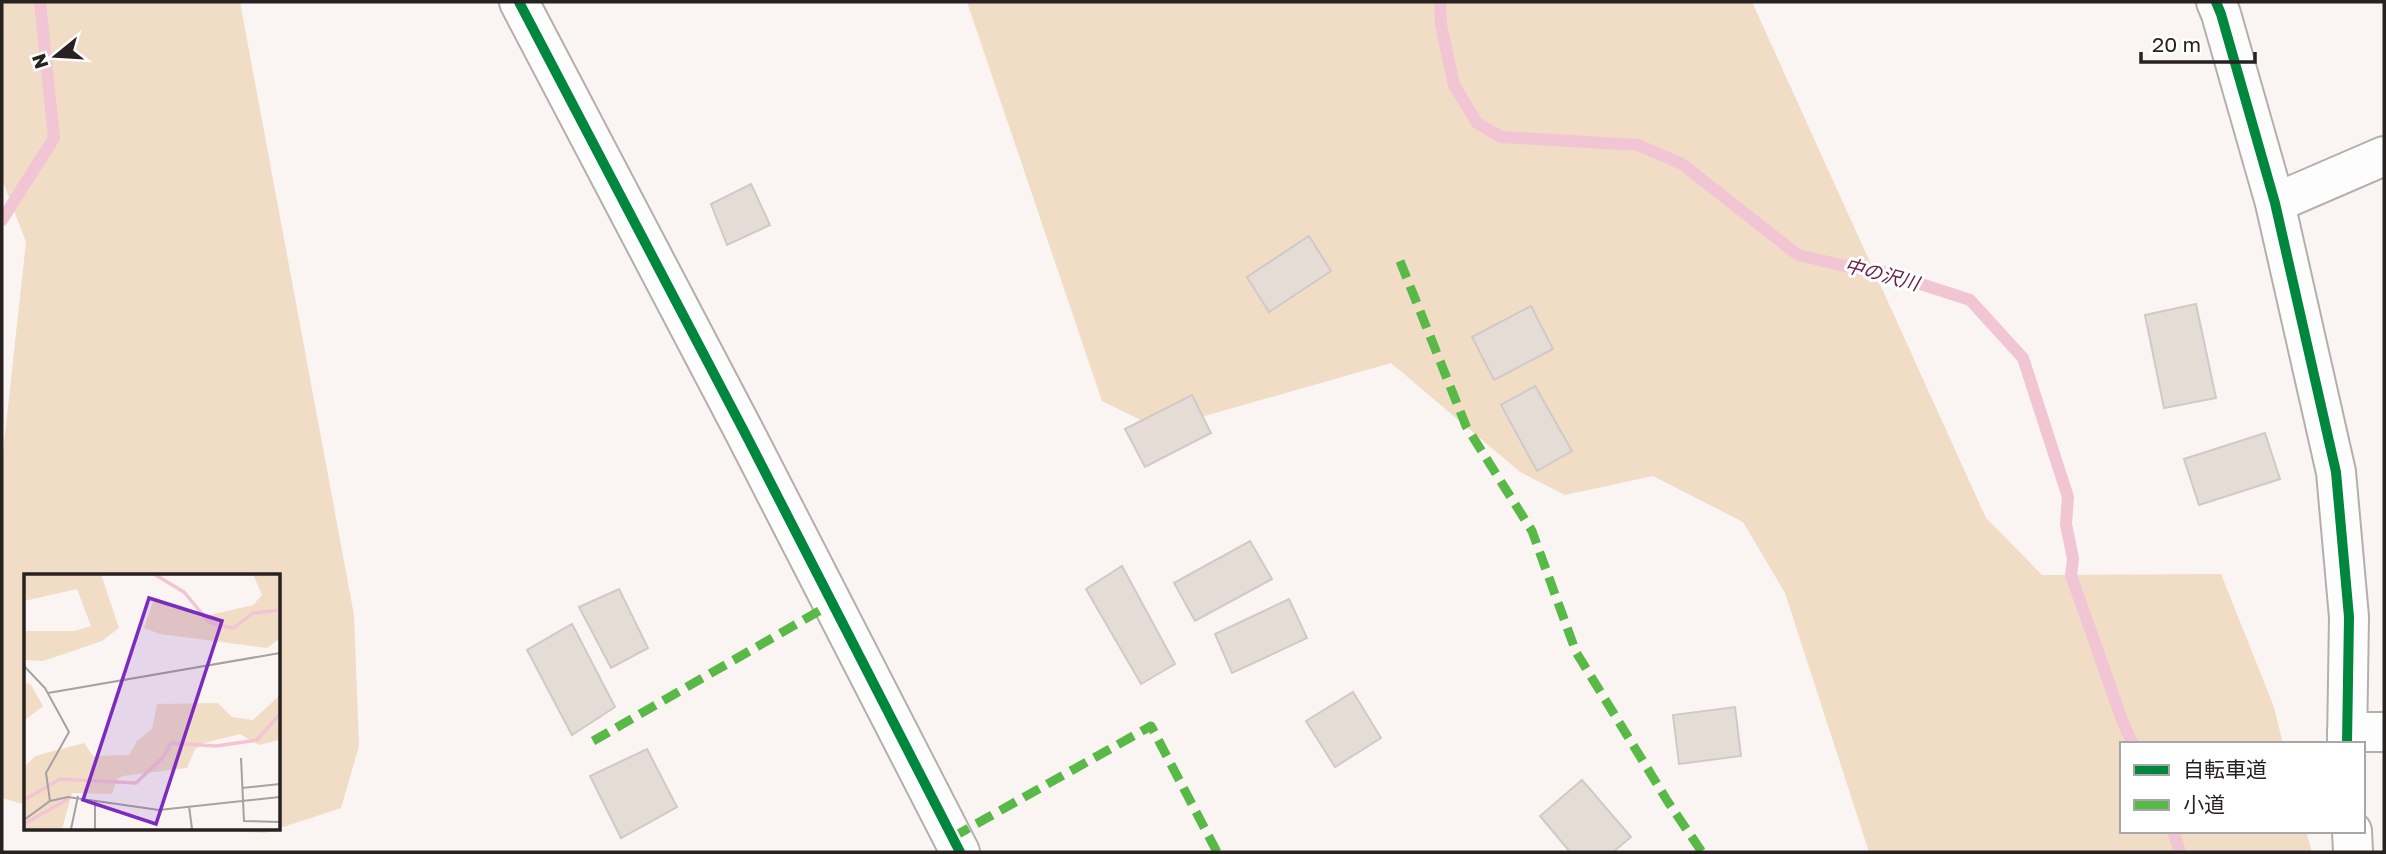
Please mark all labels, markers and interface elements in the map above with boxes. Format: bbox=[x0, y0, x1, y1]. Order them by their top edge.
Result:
north arrow bbox=[21, 21, 91, 91]
scale bar bbox=[2141, 21, 2255, 65]
text: 20 m bbox=[2152, 31, 2201, 57]
text: N bbox=[26, 51, 53, 72]
water label: 中の沢川 bbox=[1842, 253, 1924, 295]
inset map bbox=[24, 574, 280, 830]
legend bbox=[2120, 742, 2365, 833]
text: 自転車道 bbox=[2183, 756, 2267, 782]
text: 小道 bbox=[2183, 791, 2225, 817]

